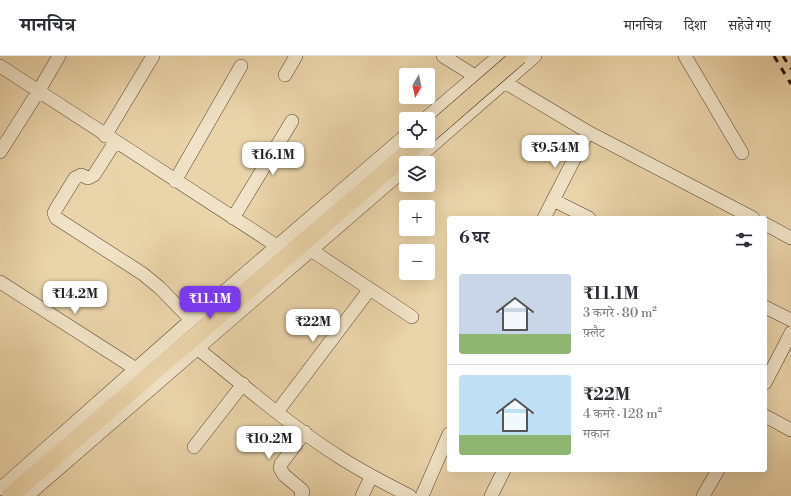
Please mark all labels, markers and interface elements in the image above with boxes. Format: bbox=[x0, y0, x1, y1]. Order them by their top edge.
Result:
text: मानचित्र bbox=[20, 13, 75, 37]
text: मानचित्र bbox=[624, 17, 662, 35]
text: दिशा bbox=[684, 17, 706, 35]
text: सहेजे गए bbox=[728, 17, 771, 35]
north arrow bbox=[399, 68, 435, 104]
map controls bbox=[399, 68, 435, 280]
button: locate bbox=[399, 112, 435, 148]
pin: ₹9.54M bbox=[522, 135, 588, 169]
text: ₹9.54M bbox=[531, 140, 579, 156]
pin: ₹16.1M bbox=[240, 142, 306, 176]
text: ₹16.1M bbox=[251, 147, 295, 163]
button: layers bbox=[399, 156, 435, 192]
button: + bbox=[399, 200, 435, 236]
text: 6 घर bbox=[459, 227, 489, 249]
icon: filters bbox=[733, 229, 755, 251]
button: − bbox=[399, 244, 435, 280]
pin: ₹14.2M bbox=[42, 281, 108, 315]
text: ₹11.1M bbox=[583, 283, 639, 305]
text: ₹14.2M bbox=[52, 286, 98, 302]
pin: ₹11.1M bbox=[177, 286, 243, 320]
icon: home bbox=[491, 290, 539, 338]
text: ₹11.1M bbox=[189, 291, 231, 307]
text: 3 कमरे · 80 m² bbox=[583, 305, 657, 321]
pin: ₹22M bbox=[289, 309, 337, 343]
text: ₹22M bbox=[295, 314, 331, 330]
text: फ़्लैट bbox=[583, 325, 605, 341]
text: ₹22M bbox=[583, 384, 630, 406]
icon: home bbox=[491, 391, 539, 439]
text: 4 कमरे · 128 m² bbox=[583, 406, 662, 422]
pin: ₹10.2M bbox=[236, 426, 302, 460]
text: मकान bbox=[583, 426, 609, 442]
text: ₹10.2M bbox=[246, 431, 292, 447]

